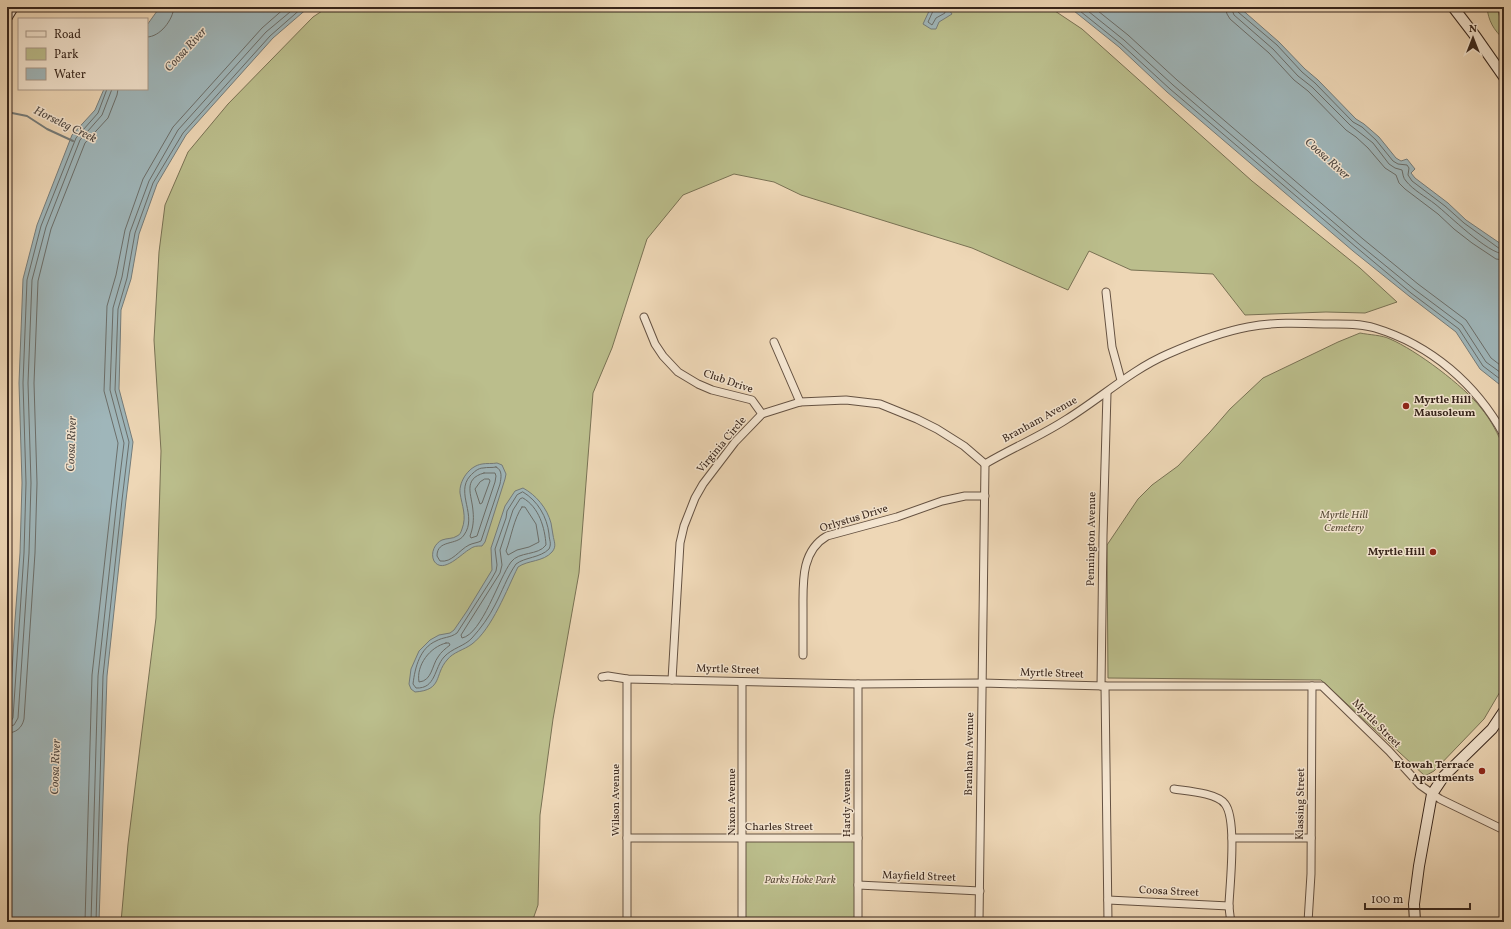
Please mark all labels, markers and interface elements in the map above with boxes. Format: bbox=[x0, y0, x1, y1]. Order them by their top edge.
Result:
legend bbox=[18, 18, 148, 90]
north arrow bbox=[1453, 18, 1493, 58]
text: N bbox=[1469, 22, 1477, 37]
water label: Coosa River bbox=[161, 24, 211, 76]
text: Road bbox=[54, 27, 81, 43]
text: Park bbox=[54, 47, 79, 63]
text: Water bbox=[54, 67, 86, 83]
water label: Horseleg Creek bbox=[31, 103, 100, 147]
water label: Coosa River bbox=[1301, 134, 1353, 184]
street label: Club Drive bbox=[701, 366, 755, 398]
street label: Branham Avenue bbox=[1000, 393, 1080, 447]
place label: Myrtle Hill Mausoleum bbox=[1414, 393, 1476, 421]
marker: Myrtle Hill Mausoleum bbox=[1401, 401, 1411, 411]
street label: Virginia Circle bbox=[694, 413, 750, 477]
water label: Coosa River bbox=[63, 415, 81, 472]
street label: Pennington Avenue bbox=[1084, 492, 1100, 586]
street label: Orlystus Drive bbox=[818, 502, 890, 536]
park label: Myrtle Hill Cemetery bbox=[1319, 508, 1368, 536]
place label: Myrtle Hill bbox=[1368, 545, 1425, 560]
marker: Myrtle Hill bbox=[1428, 547, 1438, 557]
street label: Myrtle Street bbox=[696, 661, 760, 679]
street label: Myrtle Street bbox=[1020, 665, 1084, 683]
street label: Myrtle Street bbox=[1348, 696, 1404, 752]
street label: Branham Avenue bbox=[962, 712, 978, 796]
water label: Coosa River bbox=[47, 738, 65, 795]
place label: Etowah Terrace Apartments bbox=[1394, 758, 1474, 786]
street label: Wilson Avenue bbox=[609, 764, 624, 836]
marker: Etowah Terrace Apartments bbox=[1477, 766, 1487, 776]
street label: Nixon Avenue bbox=[725, 768, 740, 836]
street label: Klassing Street bbox=[1293, 768, 1309, 840]
street label: Hardy Avenue bbox=[840, 769, 855, 837]
street label: Charles Street bbox=[745, 820, 813, 835]
street label: Mayfield Street bbox=[882, 868, 956, 886]
park label: Parks Hoke Park bbox=[764, 873, 836, 888]
street label: Coosa Street bbox=[1139, 883, 1200, 901]
scale bar bbox=[1365, 885, 1470, 911]
text: 100 m bbox=[1371, 892, 1404, 908]

